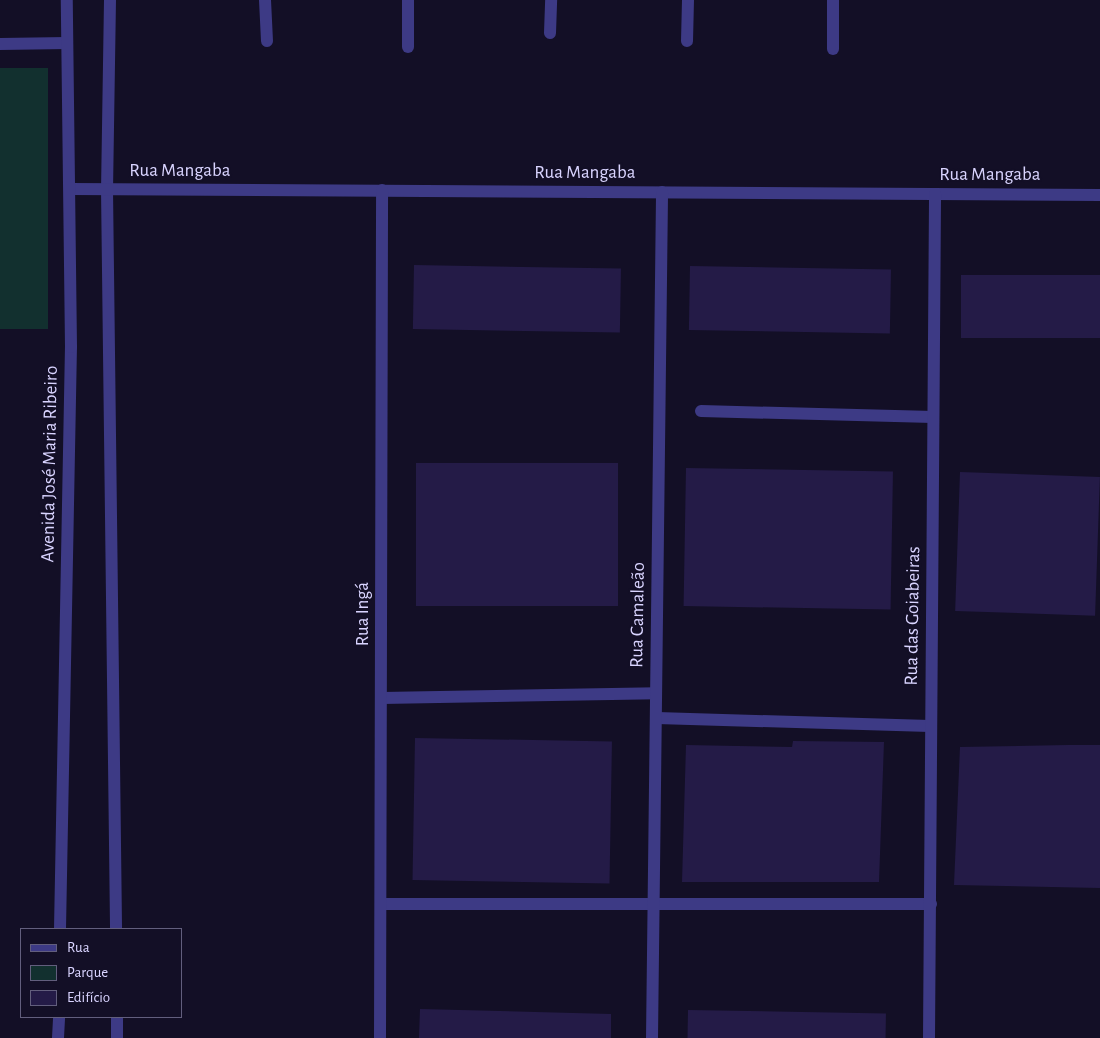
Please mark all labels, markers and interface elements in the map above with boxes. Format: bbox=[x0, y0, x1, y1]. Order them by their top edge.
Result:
street label: Rua Mangaba bbox=[129, 160, 231, 182]
street label: Rua Mangaba bbox=[534, 162, 636, 184]
street label: Rua Mangaba bbox=[939, 164, 1041, 186]
street label: Avenida José Maria Ribeiro bbox=[37, 365, 63, 563]
street label: Rua das Goiabeiras bbox=[900, 546, 926, 686]
street label: Rua Camaleão bbox=[626, 562, 650, 668]
street label: Rua Ingá bbox=[352, 582, 374, 646]
legend bbox=[20, 928, 182, 1018]
text: Rua bbox=[67, 940, 90, 955]
text: Parque bbox=[67, 965, 108, 980]
text: Edifício bbox=[67, 990, 110, 1005]

